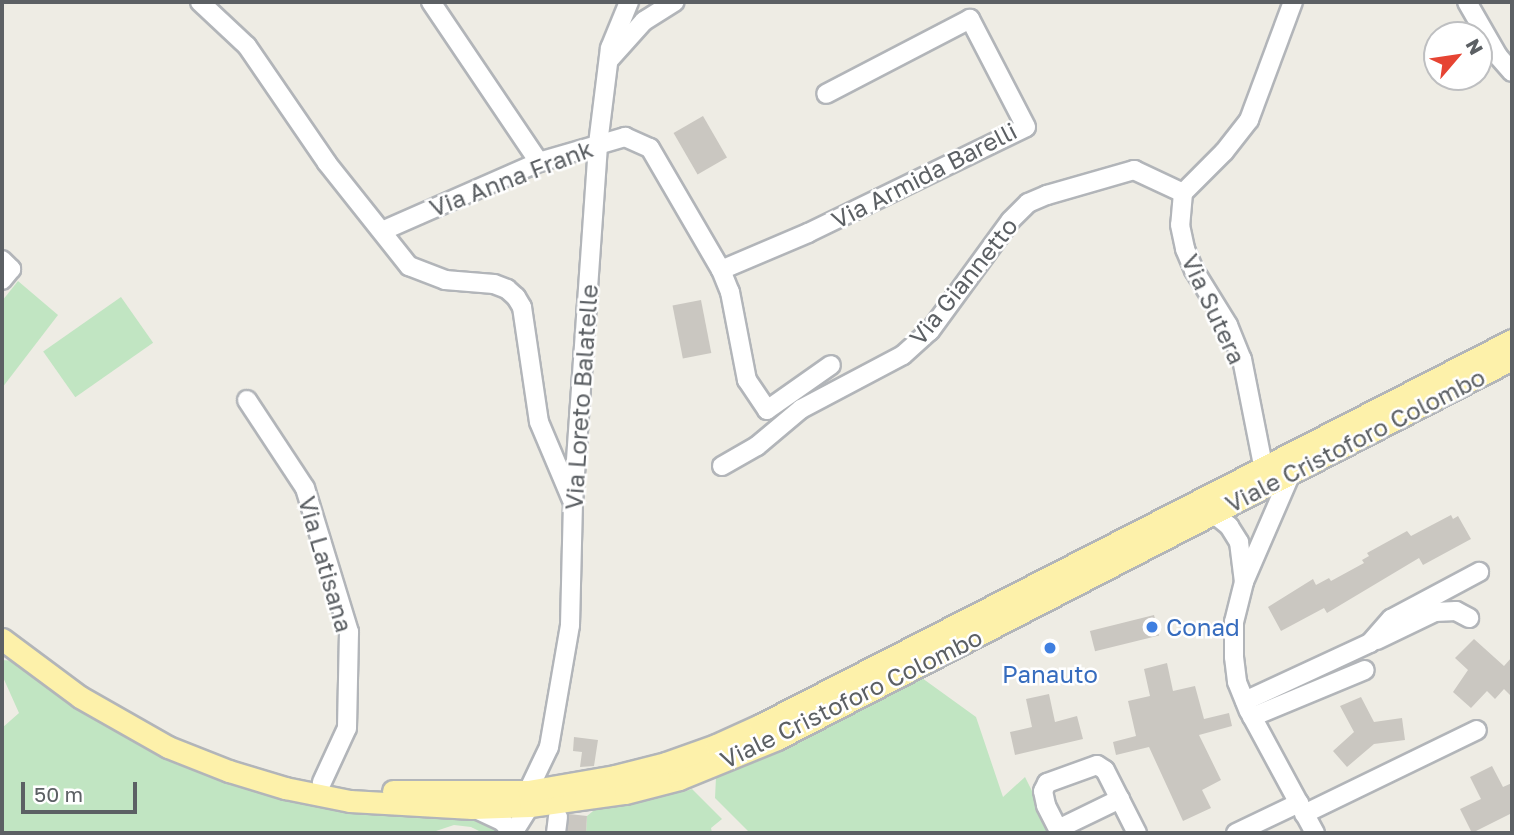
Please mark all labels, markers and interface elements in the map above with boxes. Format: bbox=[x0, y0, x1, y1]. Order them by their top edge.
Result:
north arrow bbox=[1423, 21, 1493, 91]
text: N bbox=[1461, 35, 1489, 58]
street label: Via Armida Barelli bbox=[827, 116, 1021, 234]
street label: Via Anna Frank bbox=[425, 134, 597, 222]
street label: Via Giannetto bbox=[903, 211, 1023, 351]
street label: Via Sutera bbox=[1176, 249, 1252, 369]
street label: Via Loreto Balatelle bbox=[559, 283, 603, 511]
street label: Viale Cristoforo Colombo bbox=[1220, 362, 1490, 518]
street label: Via Latisana bbox=[293, 493, 359, 635]
place label: Conad bbox=[1166, 613, 1240, 641]
marker: Conad bbox=[1144, 619, 1160, 635]
street label: Viale Cristoforo Colombo bbox=[716, 622, 986, 774]
marker: Panauto bbox=[1042, 640, 1058, 656]
place label: Panauto bbox=[1002, 660, 1098, 688]
scale bar bbox=[24, 768, 140, 812]
text: 50 m bbox=[34, 781, 83, 807]

